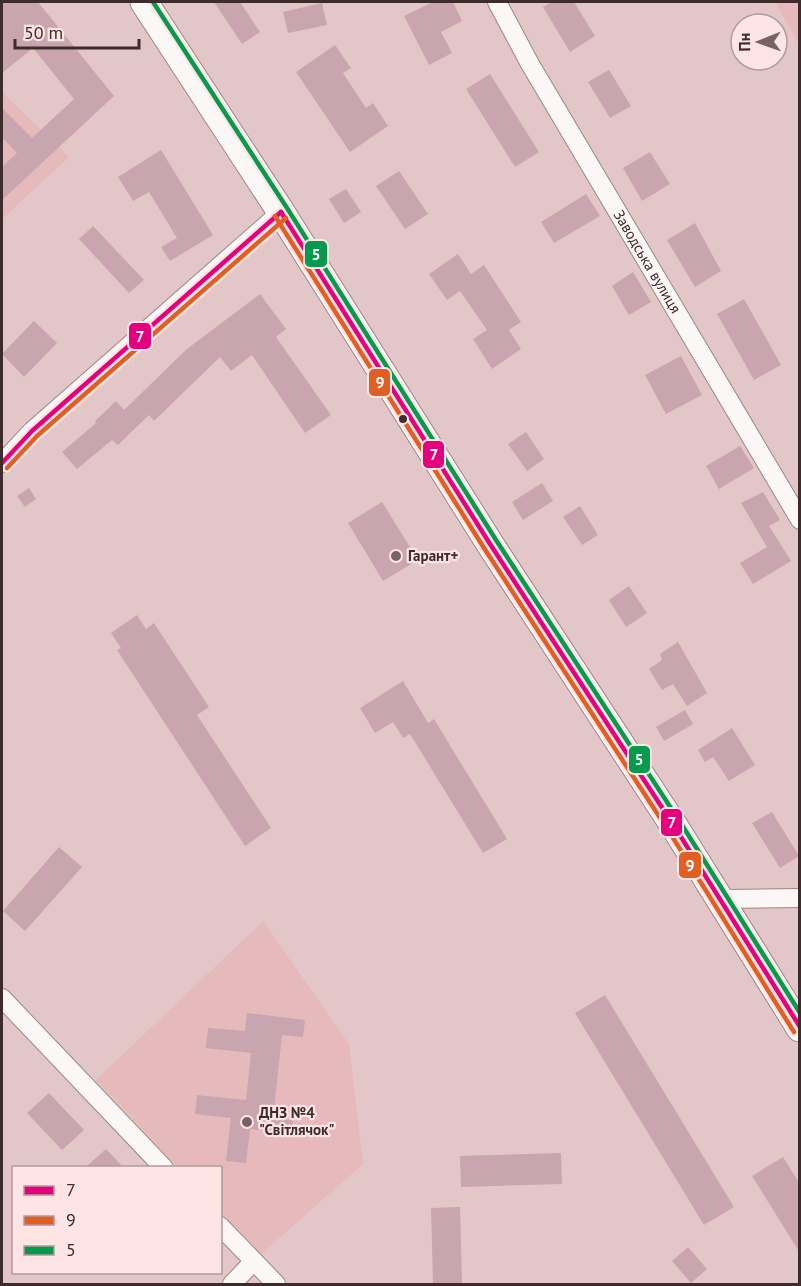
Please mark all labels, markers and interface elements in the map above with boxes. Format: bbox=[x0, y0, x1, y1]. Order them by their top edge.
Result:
scale bar bbox=[15, 12, 140, 50]
north arrow bbox=[729, 12, 789, 72]
text: 50 m bbox=[24, 21, 63, 44]
text: Пн bbox=[734, 33, 754, 52]
street label: Заводська вулиця bbox=[610, 206, 685, 317]
line badge: 5 bbox=[304, 240, 328, 268]
text: 5 bbox=[311, 244, 321, 264]
line badge: 7 bbox=[128, 322, 152, 350]
text: 7 bbox=[135, 326, 145, 346]
line badge: 9 bbox=[368, 368, 391, 397]
text: 9 bbox=[375, 372, 385, 392]
unlabelled marker bbox=[397, 413, 409, 425]
line badge: 7 bbox=[422, 440, 445, 469]
text: 7 bbox=[429, 444, 439, 464]
place label: Гарант+ bbox=[408, 546, 458, 565]
marker: Гарант+ bbox=[389, 549, 403, 563]
line badge: 5 bbox=[628, 745, 651, 774]
text: 5 bbox=[634, 749, 644, 769]
line badge: 7 bbox=[660, 808, 683, 837]
text: 7 bbox=[667, 812, 677, 832]
line badge: 9 bbox=[678, 851, 702, 879]
text: 9 bbox=[685, 855, 695, 875]
place label: ДНЗ №4 "Світлячок" bbox=[259, 1103, 334, 1139]
marker: ДНЗ №4 "Світлячок" bbox=[240, 1115, 254, 1129]
legend bbox=[12, 1166, 222, 1274]
text: 7 bbox=[66, 1178, 76, 1201]
text: 9 bbox=[66, 1208, 76, 1231]
text: 5 bbox=[66, 1238, 76, 1261]

